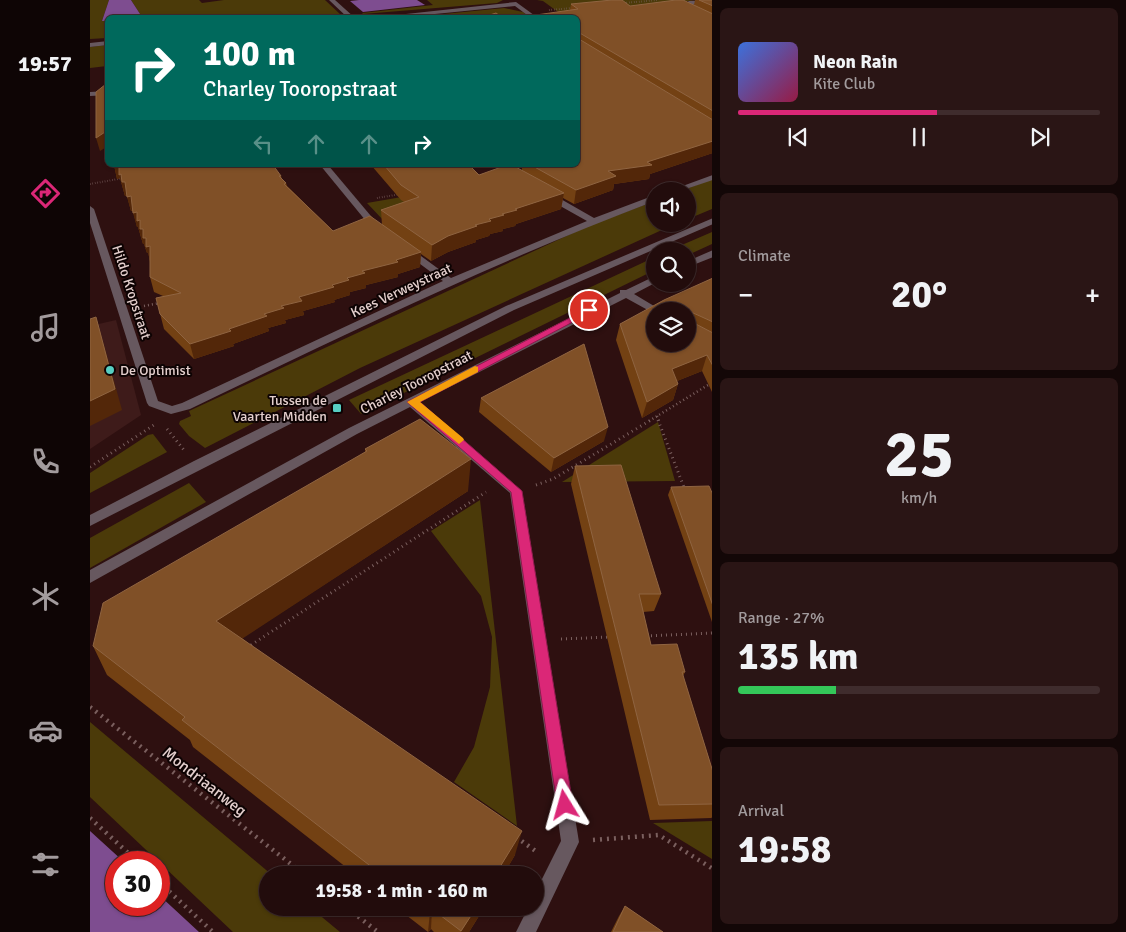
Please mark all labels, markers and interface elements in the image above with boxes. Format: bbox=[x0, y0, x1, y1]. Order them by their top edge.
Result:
text: 100 m bbox=[203, 32, 296, 75]
icon: right bbox=[120, 35, 185, 100]
text: 19:57 bbox=[18, 50, 72, 77]
text: Neon Rain bbox=[813, 50, 898, 74]
text: Kite Club bbox=[813, 74, 875, 94]
text: Charley Tooropstraat bbox=[203, 75, 397, 102]
icon: previous bbox=[784, 123, 812, 151]
icon: pause bbox=[905, 123, 933, 151]
icon: next bbox=[1026, 123, 1054, 151]
icon: left bbox=[249, 130, 277, 158]
icon: ahead bbox=[302, 130, 330, 158]
icon: ahead bbox=[355, 130, 383, 158]
icon: right bbox=[408, 130, 436, 158]
icon: directions bbox=[28, 176, 63, 211]
map controls bbox=[646, 182, 696, 352]
button: sound bbox=[646, 182, 696, 232]
button: search bbox=[646, 242, 696, 292]
street label: Hildo Kropstraat bbox=[108, 243, 155, 341]
text: Climate bbox=[738, 246, 791, 266]
street label: Kees Verweystraat bbox=[348, 260, 454, 321]
text: 20° bbox=[891, 271, 947, 318]
text: − bbox=[738, 278, 753, 312]
text: + bbox=[1085, 278, 1100, 312]
pin bbox=[568, 289, 610, 331]
icon: arrive bbox=[575, 296, 603, 324]
button: layers bbox=[646, 302, 696, 352]
icon: music bbox=[28, 310, 63, 345]
street label: Charley Tooropstraat bbox=[357, 347, 475, 418]
place label: De Optimist bbox=[120, 362, 191, 379]
marker: De Optimist bbox=[104, 364, 116, 376]
place label: Tussen de Vaarten Midden bbox=[233, 392, 327, 425]
marker: Tussen de Vaarten Midden bbox=[331, 402, 343, 414]
text: 25 bbox=[884, 415, 954, 495]
icon: phone bbox=[28, 444, 63, 479]
text: km/h bbox=[901, 488, 937, 508]
icon: climate bbox=[28, 579, 63, 614]
text: Range · 27% bbox=[738, 608, 824, 628]
text: 135 km bbox=[738, 633, 859, 680]
icon: car bbox=[28, 713, 63, 748]
street label: Mondriaanweg bbox=[158, 743, 251, 821]
position arrow bbox=[538, 778, 590, 830]
text: Arrival bbox=[738, 801, 784, 821]
text: 19:58 bbox=[738, 826, 831, 873]
icon: filters bbox=[28, 847, 63, 882]
speed limit sign: 30 bbox=[105, 851, 170, 916]
text: 19:58 · 1 min · 160 m bbox=[315, 879, 488, 903]

